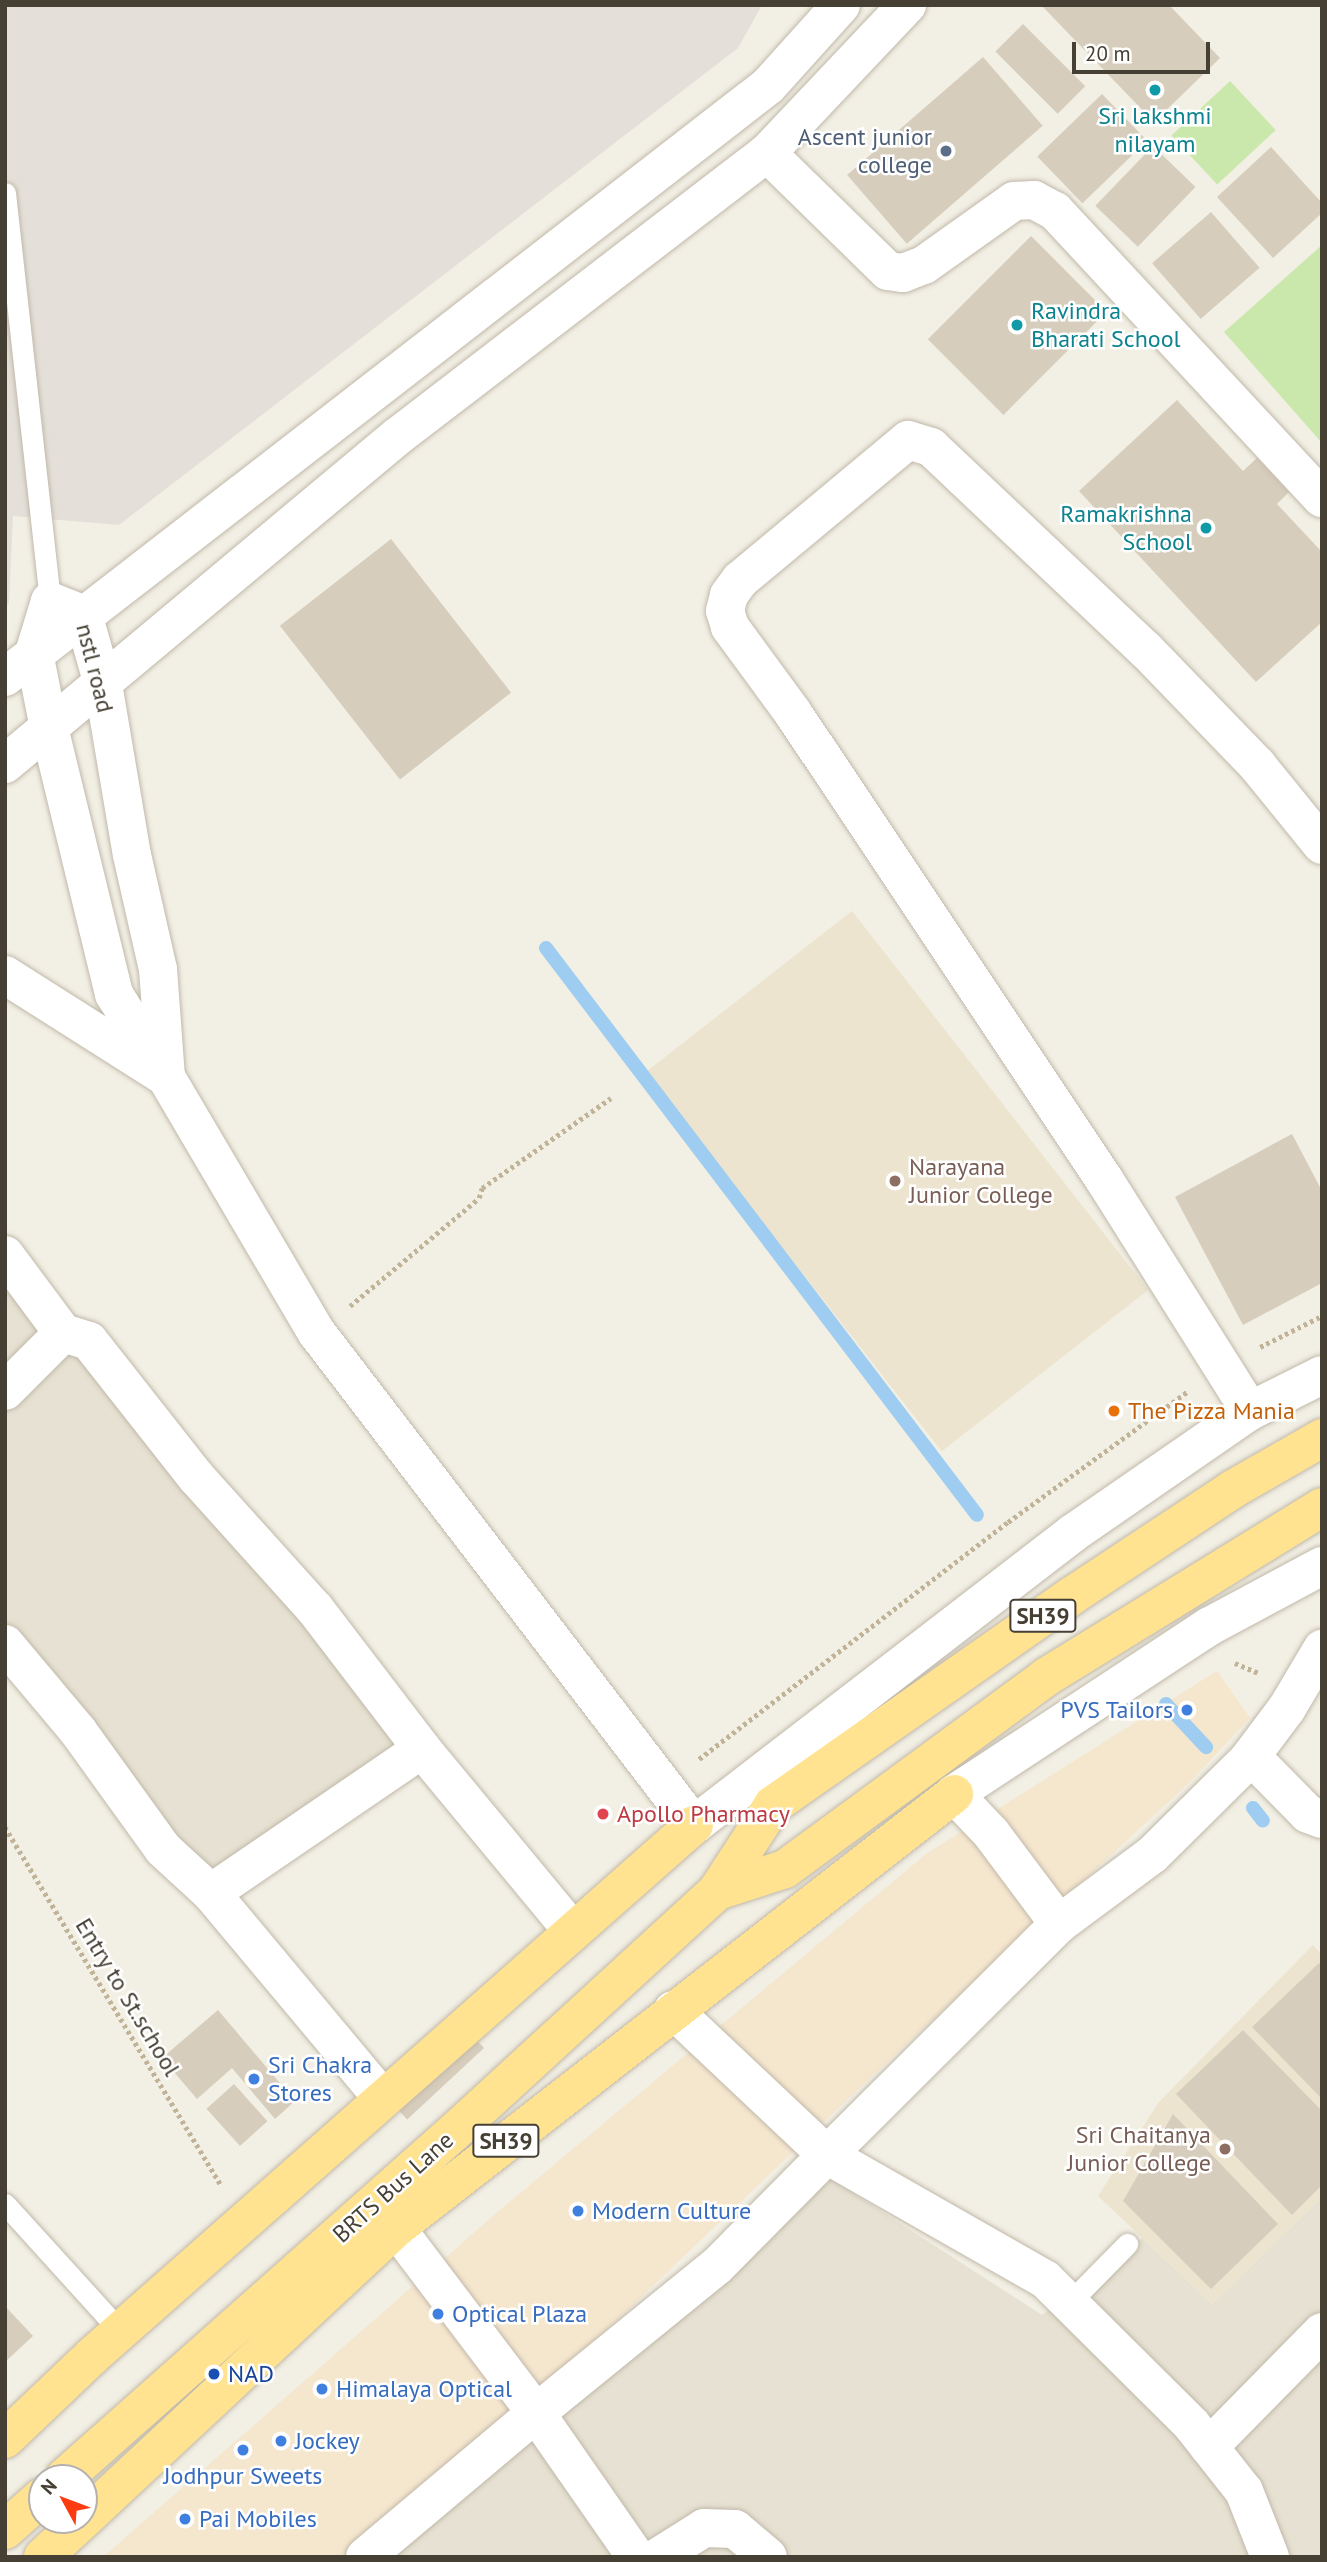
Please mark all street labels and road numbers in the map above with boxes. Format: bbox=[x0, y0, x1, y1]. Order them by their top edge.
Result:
street label: nstl road bbox=[70, 621, 120, 715]
road number: SH39 bbox=[1008, 1596, 1078, 1636]
street label: Entry to St.school bbox=[69, 1912, 187, 2082]
road number: SH39 bbox=[471, 2122, 541, 2160]
street label: BRTS Bus Lane bbox=[327, 2125, 459, 2249]

